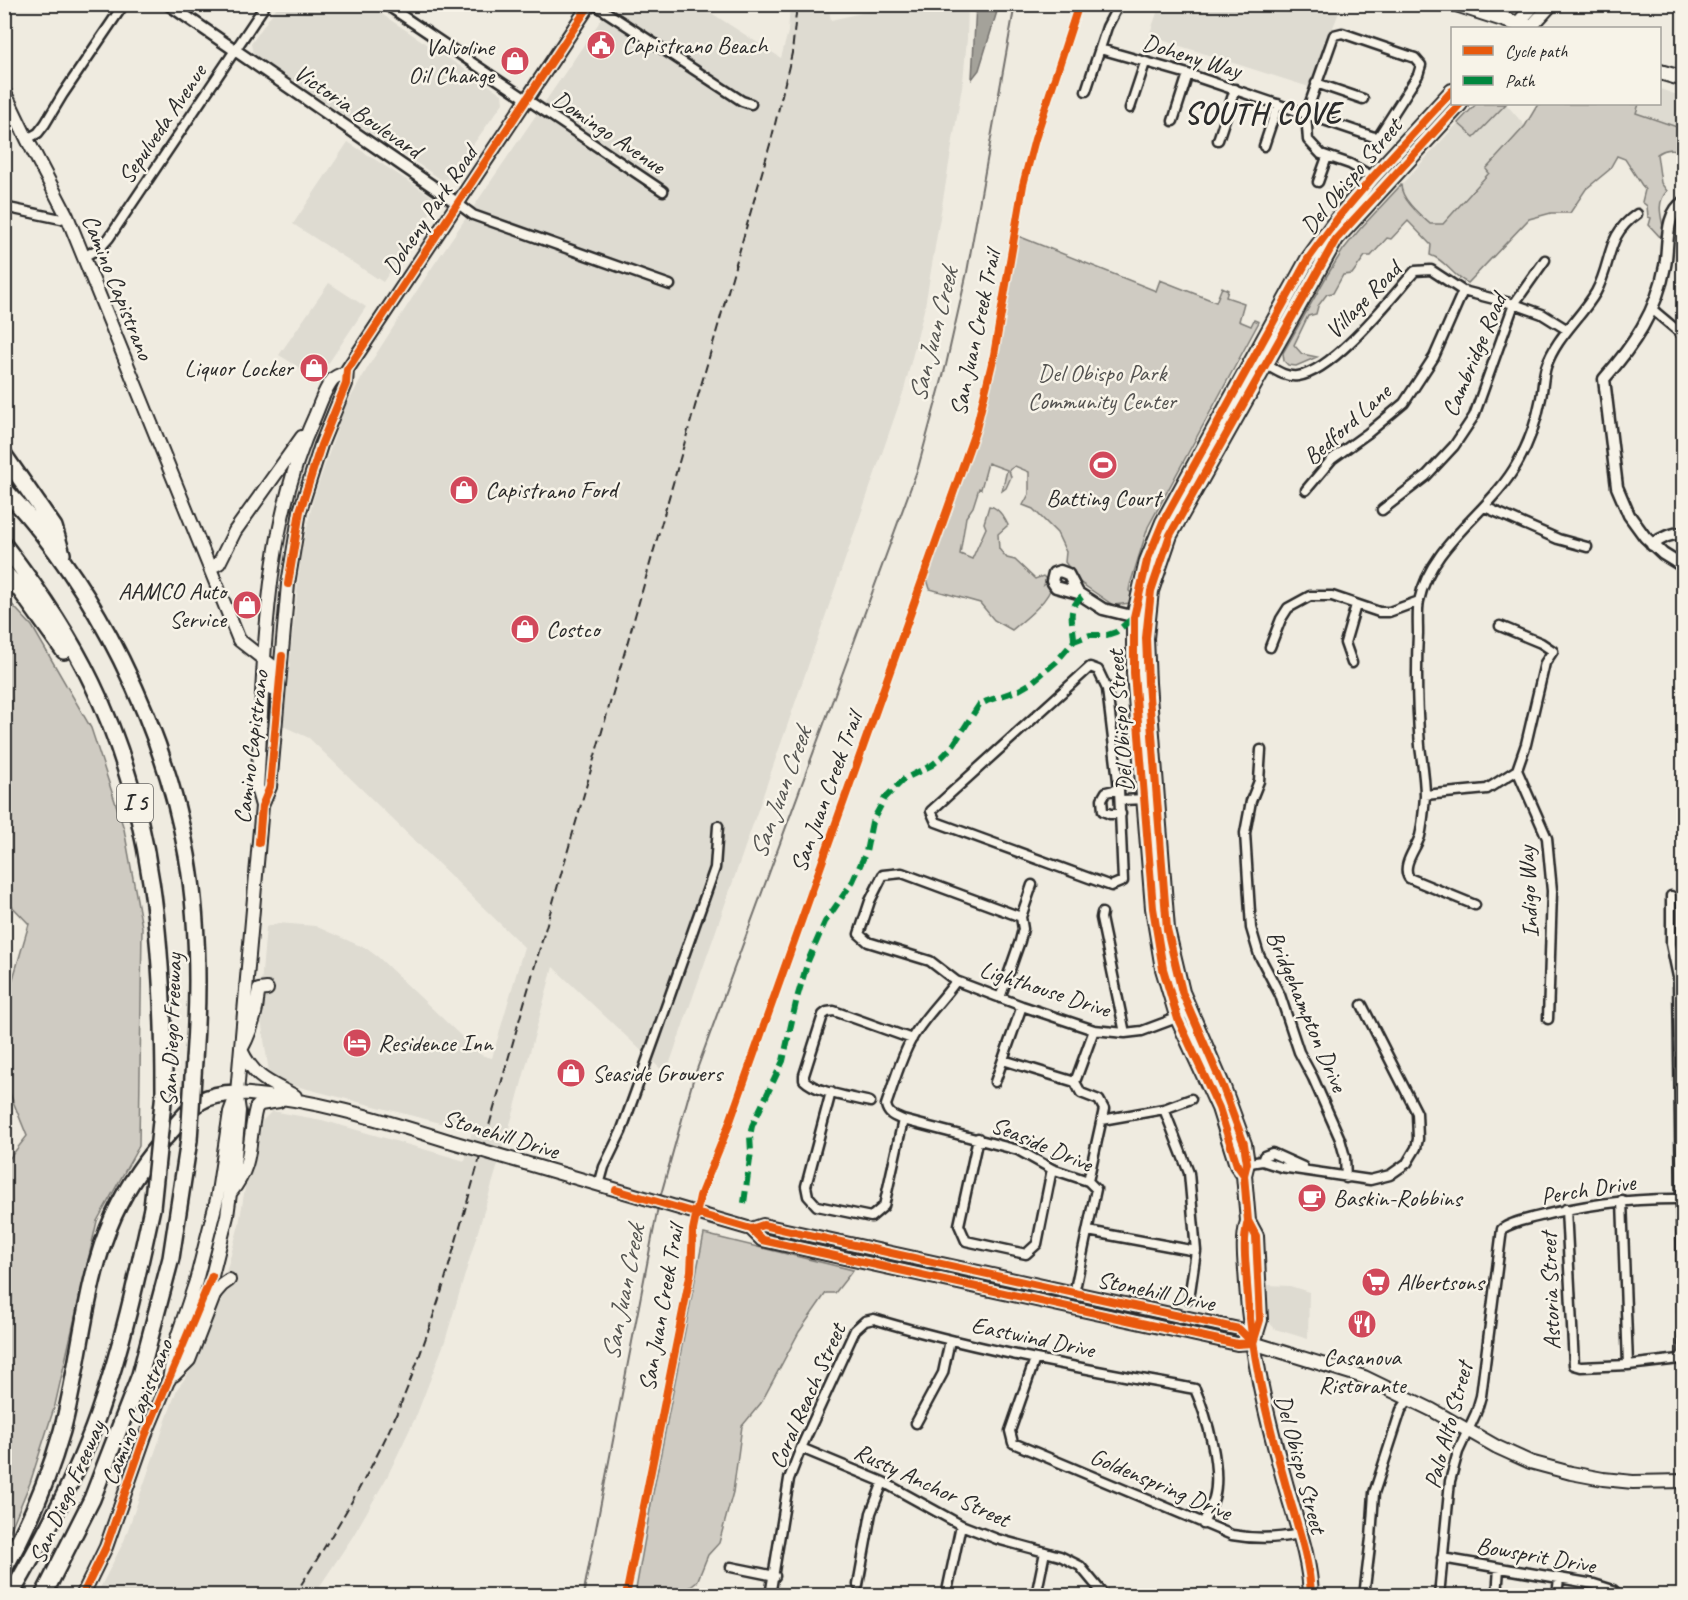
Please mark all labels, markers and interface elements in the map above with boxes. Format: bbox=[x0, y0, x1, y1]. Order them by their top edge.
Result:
street label: Doheny Way bbox=[1139, 27, 1247, 86]
legend bbox=[1451, 27, 1661, 105]
public building icon: Capistrano Beach bbox=[585, 29, 617, 61]
place label: Capistrano Beach bbox=[622, 30, 769, 60]
place label: Valvoline Oil Change bbox=[408, 32, 496, 90]
text: Cycle path bbox=[1505, 40, 1568, 62]
shop icon: Valvoline Oil Change bbox=[499, 45, 531, 77]
street label: Sepulveda Avenue bbox=[111, 57, 214, 189]
street label: Victoria Boulevard bbox=[288, 57, 431, 167]
text: Path bbox=[1505, 70, 1535, 92]
street label: Domingo Avenue bbox=[547, 83, 673, 182]
district label: SOUTH COVE bbox=[1184, 94, 1344, 132]
street label: Del Obispo Street bbox=[1294, 110, 1410, 240]
street label: Doheny Park Road bbox=[376, 137, 486, 280]
street label: Camino Capistrano bbox=[75, 210, 161, 365]
street label: San Juan Creek Trail bbox=[943, 244, 1008, 418]
street label: Village Road bbox=[1319, 252, 1410, 345]
water label: San Juan Creek bbox=[901, 261, 967, 405]
street label: Cambridge Road bbox=[1435, 286, 1515, 421]
shop icon: Liquor Locker bbox=[298, 352, 330, 384]
place label: Liquor Locker bbox=[184, 353, 295, 383]
park label: Del Obispo Park Community Center bbox=[1028, 358, 1179, 416]
street label: Bedford Lane bbox=[1297, 375, 1399, 471]
sports icon: Batting Court bbox=[1087, 449, 1119, 481]
shop icon: Capistrano Ford bbox=[448, 474, 480, 506]
place label: Capistrano Ford bbox=[485, 475, 621, 505]
place label: Batting Court bbox=[1046, 483, 1163, 513]
place label: AAMCO Auto Service bbox=[118, 576, 229, 634]
shop icon: AAMCO Auto Service bbox=[231, 589, 263, 621]
shop icon: Costco bbox=[509, 613, 541, 645]
place label: Costco bbox=[546, 614, 602, 644]
street label: Del Obispo Street bbox=[1100, 647, 1140, 793]
street label: Camino Capistrano bbox=[227, 667, 275, 825]
street label: San Juan Creek Trail bbox=[783, 704, 870, 876]
water label: San Juan Creek bbox=[741, 719, 820, 863]
road number: I 5 bbox=[117, 784, 153, 822]
street label: Indigo Way bbox=[1511, 843, 1545, 939]
street label: Bridgehampton Drive bbox=[1260, 926, 1355, 1098]
street label: San Diego Freeway bbox=[153, 951, 189, 1107]
street label: Lighthouse Drive bbox=[976, 954, 1116, 1025]
hotel icon: Residence Inn bbox=[341, 1027, 373, 1059]
place label: Residence Inn bbox=[378, 1028, 494, 1058]
shop icon: Seaside Growers bbox=[555, 1057, 587, 1089]
place label: Seaside Growers bbox=[592, 1058, 724, 1088]
street label: Stonehill Drive bbox=[439, 1102, 565, 1166]
street label: Seaside Drive bbox=[987, 1109, 1099, 1180]
street label: Perch Drive bbox=[1539, 1166, 1639, 1211]
cafe icon: Baskin-Robbins bbox=[1296, 1182, 1328, 1214]
place label: Baskin-Robbins bbox=[1333, 1183, 1464, 1213]
water label: San Juan Creek bbox=[594, 1219, 653, 1363]
street label: San Juan Creek Trail bbox=[632, 1219, 691, 1394]
street label: Astoria Street bbox=[1533, 1229, 1567, 1350]
street label: Stonehill Drive bbox=[1094, 1264, 1220, 1319]
supermarket icon: Albertsons bbox=[1360, 1266, 1392, 1298]
place label: Albertsons bbox=[1397, 1267, 1486, 1297]
restaurant icon: Casanova Ristorante bbox=[1346, 1308, 1378, 1340]
street label: Eastwind Drive bbox=[969, 1309, 1099, 1365]
street label: Coral Reach Street bbox=[762, 1317, 853, 1473]
street label: Camino Capistrano bbox=[94, 1334, 180, 1489]
place label: Casanova Ristorante bbox=[1319, 1342, 1408, 1400]
street label: Palo Alto Street bbox=[1417, 1356, 1480, 1491]
street label: Del Obispo Street bbox=[1268, 1391, 1334, 1539]
street label: San Diego Freeway bbox=[22, 1414, 113, 1568]
street label: Rusty Anchor Street bbox=[850, 1436, 1016, 1535]
street label: Goldenspring Drive bbox=[1086, 1441, 1238, 1528]
street label: Bowsprit Drive bbox=[1474, 1530, 1600, 1581]

